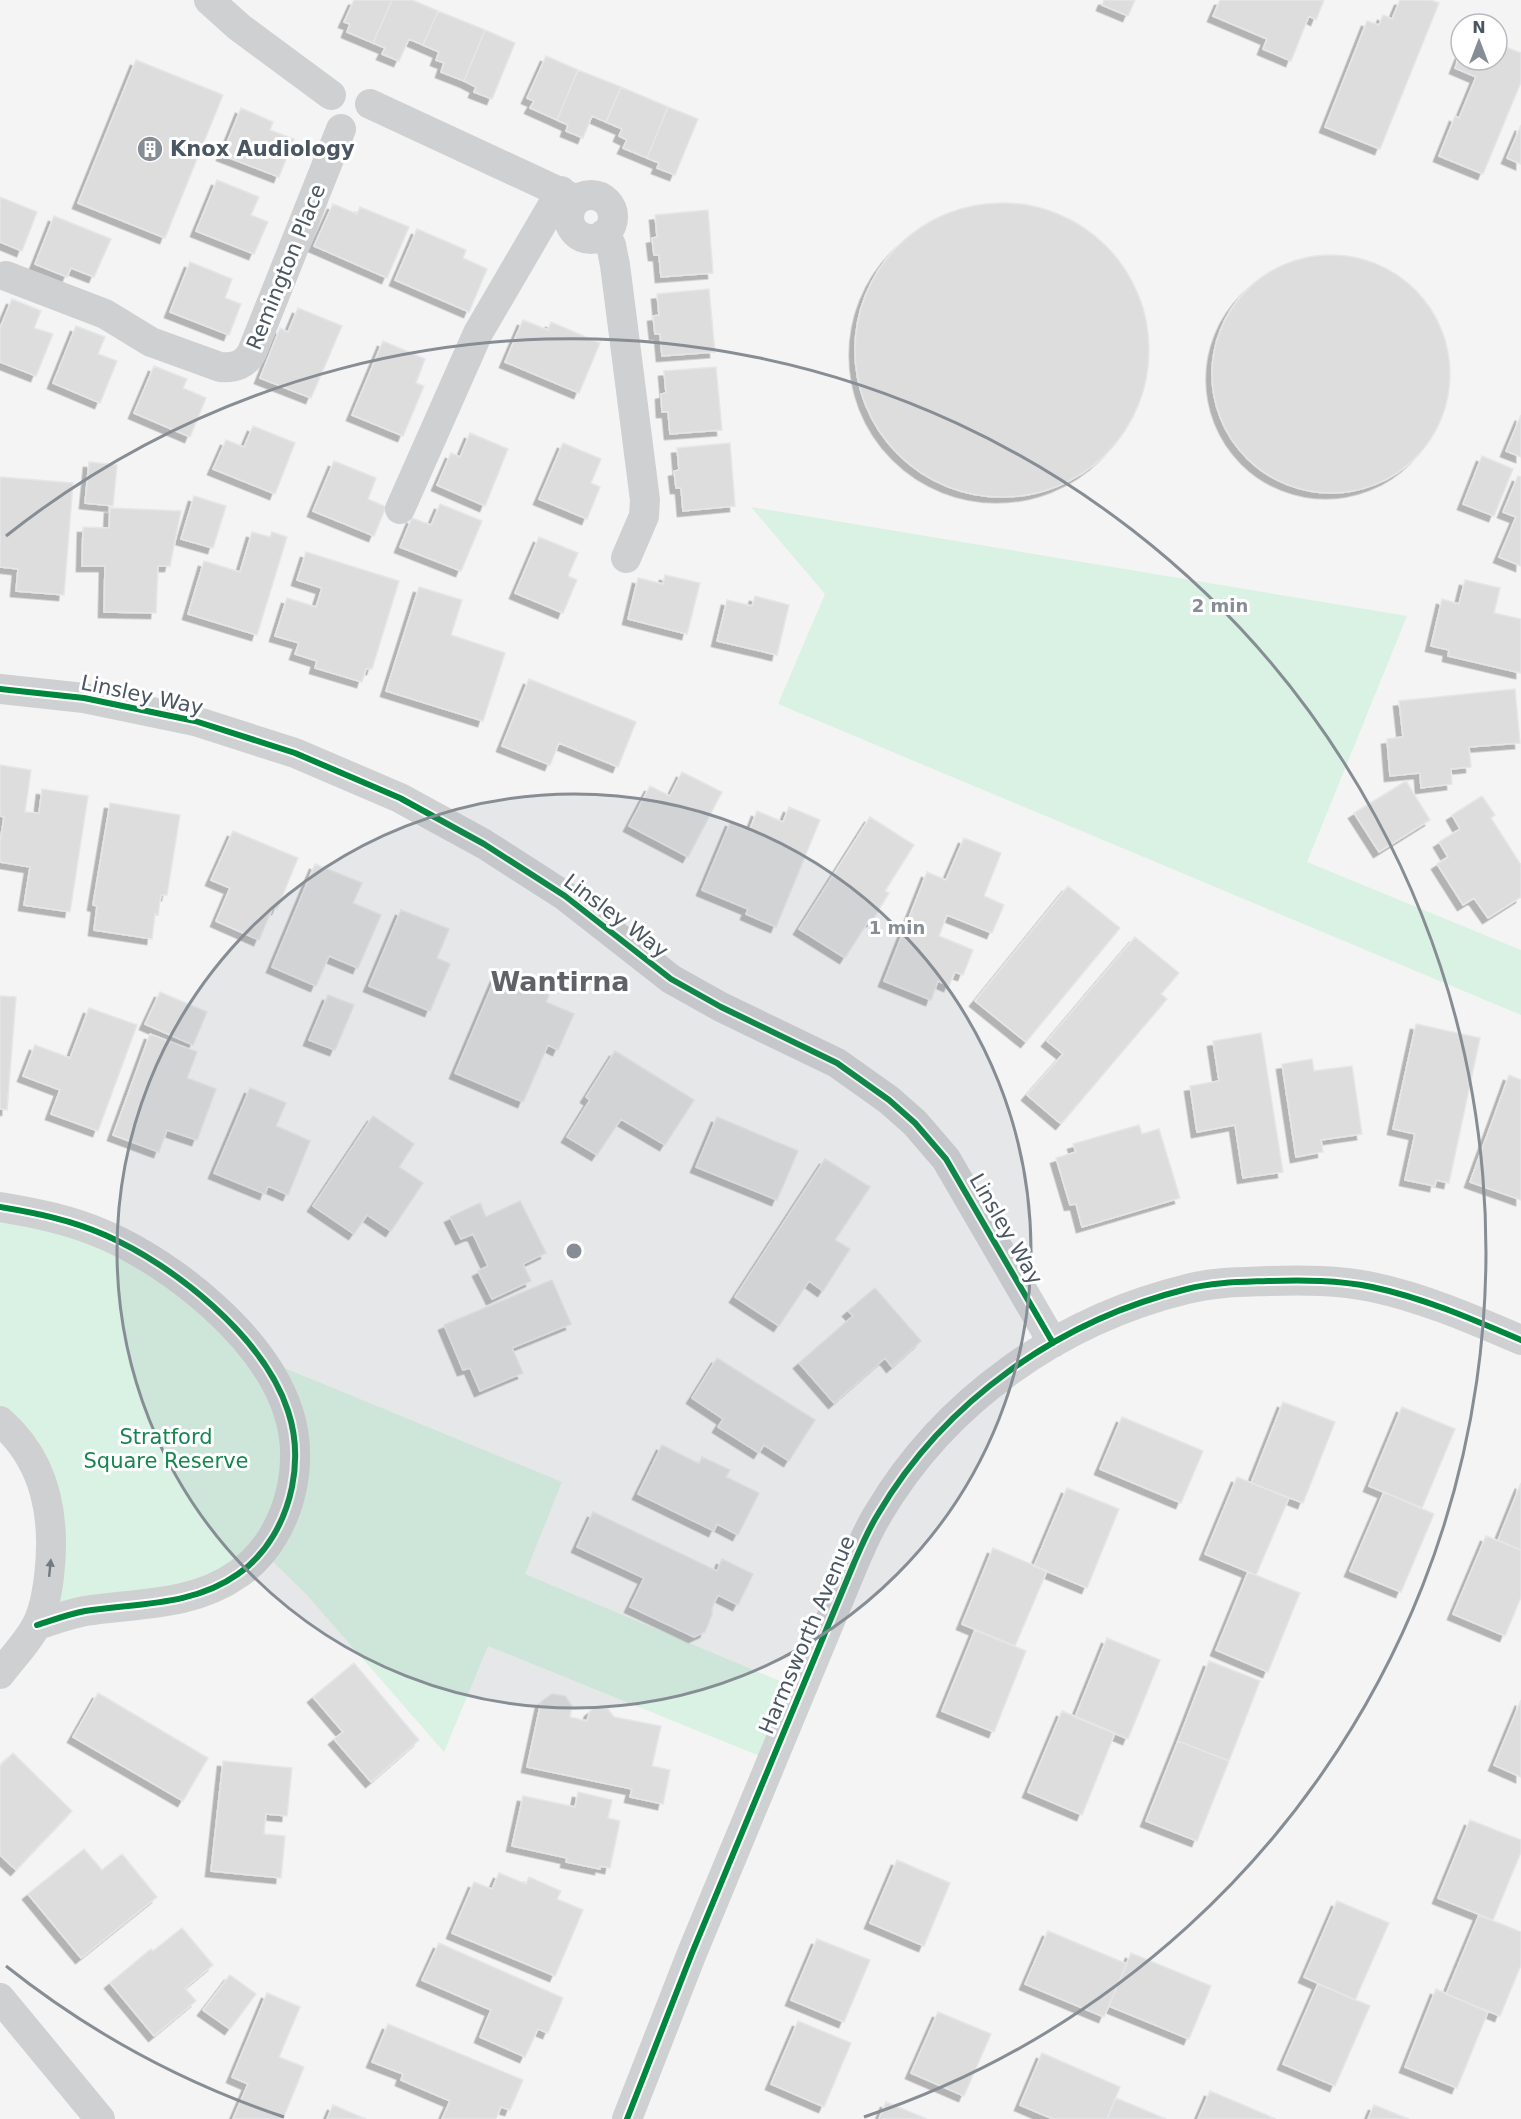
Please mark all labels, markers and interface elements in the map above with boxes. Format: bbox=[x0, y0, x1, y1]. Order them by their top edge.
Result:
north arrow bbox=[1449, 12, 1509, 72]
text: N bbox=[1472, 18, 1486, 37]
building icon: Knox Audiology bbox=[135, 134, 165, 164]
place label: Knox Audiology bbox=[170, 137, 355, 161]
street label: Remington Place bbox=[242, 181, 330, 353]
text: 2 min bbox=[1192, 595, 1248, 616]
street label: Linsley Way bbox=[79, 670, 205, 720]
street label: Linsley Way bbox=[559, 869, 673, 963]
text: 1 min bbox=[869, 917, 925, 938]
district label: Wantirna bbox=[490, 966, 630, 997]
street label: Linsley Way bbox=[965, 1169, 1047, 1289]
centre of rings bbox=[564, 1241, 584, 1261]
park label: Stratford Square Reserve bbox=[83, 1425, 249, 1473]
street label: Harmsworth Avenue bbox=[754, 1532, 860, 1738]
one-way arrow bbox=[45, 1559, 55, 1578]

